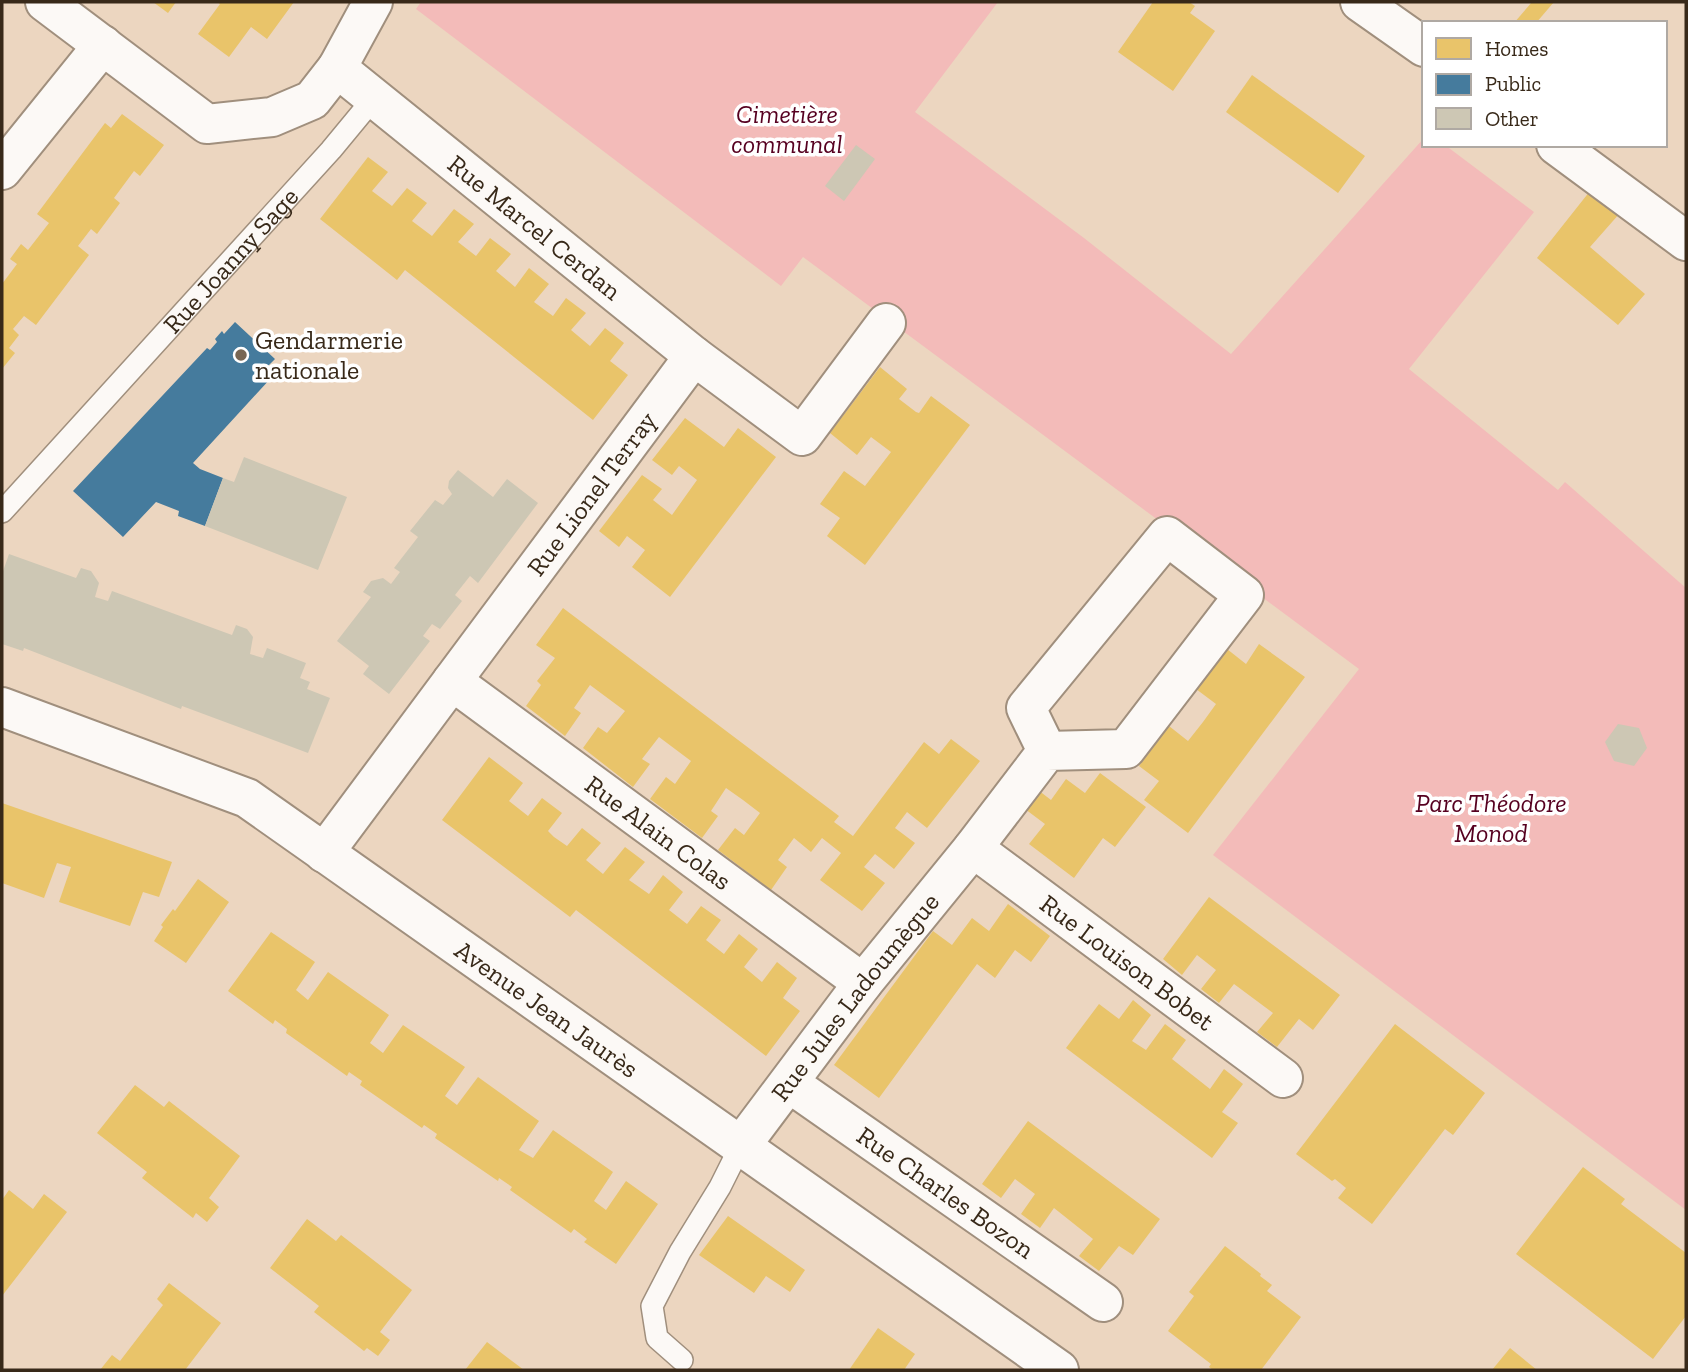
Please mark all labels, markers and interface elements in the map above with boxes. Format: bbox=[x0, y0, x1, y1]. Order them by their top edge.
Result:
legend bbox=[1422, 21, 1667, 147]
text: Homes bbox=[1485, 36, 1548, 61]
text: Public bbox=[1485, 71, 1541, 96]
park label: Cimetière communal bbox=[731, 98, 843, 160]
text: Other bbox=[1485, 106, 1539, 131]
street label: Rue Marcel Cerdan bbox=[441, 148, 628, 307]
street label: Rue Joanny Sage bbox=[156, 181, 305, 340]
place label: Gendarmerie nationale bbox=[255, 324, 403, 386]
marker: Gendarmerie nationale bbox=[233, 347, 249, 363]
street label: Rue Lionel Terray bbox=[520, 405, 664, 582]
street label: Rue Alain Colas bbox=[579, 768, 738, 897]
park label: Parc Théodore Monod bbox=[1415, 787, 1567, 849]
street label: Rue Jules Ladoumègue bbox=[764, 886, 946, 1108]
street label: Rue Louison Bobet bbox=[1034, 887, 1221, 1038]
street label: Avenue Jean Jaurès bbox=[449, 934, 645, 1085]
street label: Rue Charles Bozon bbox=[851, 1119, 1041, 1265]

